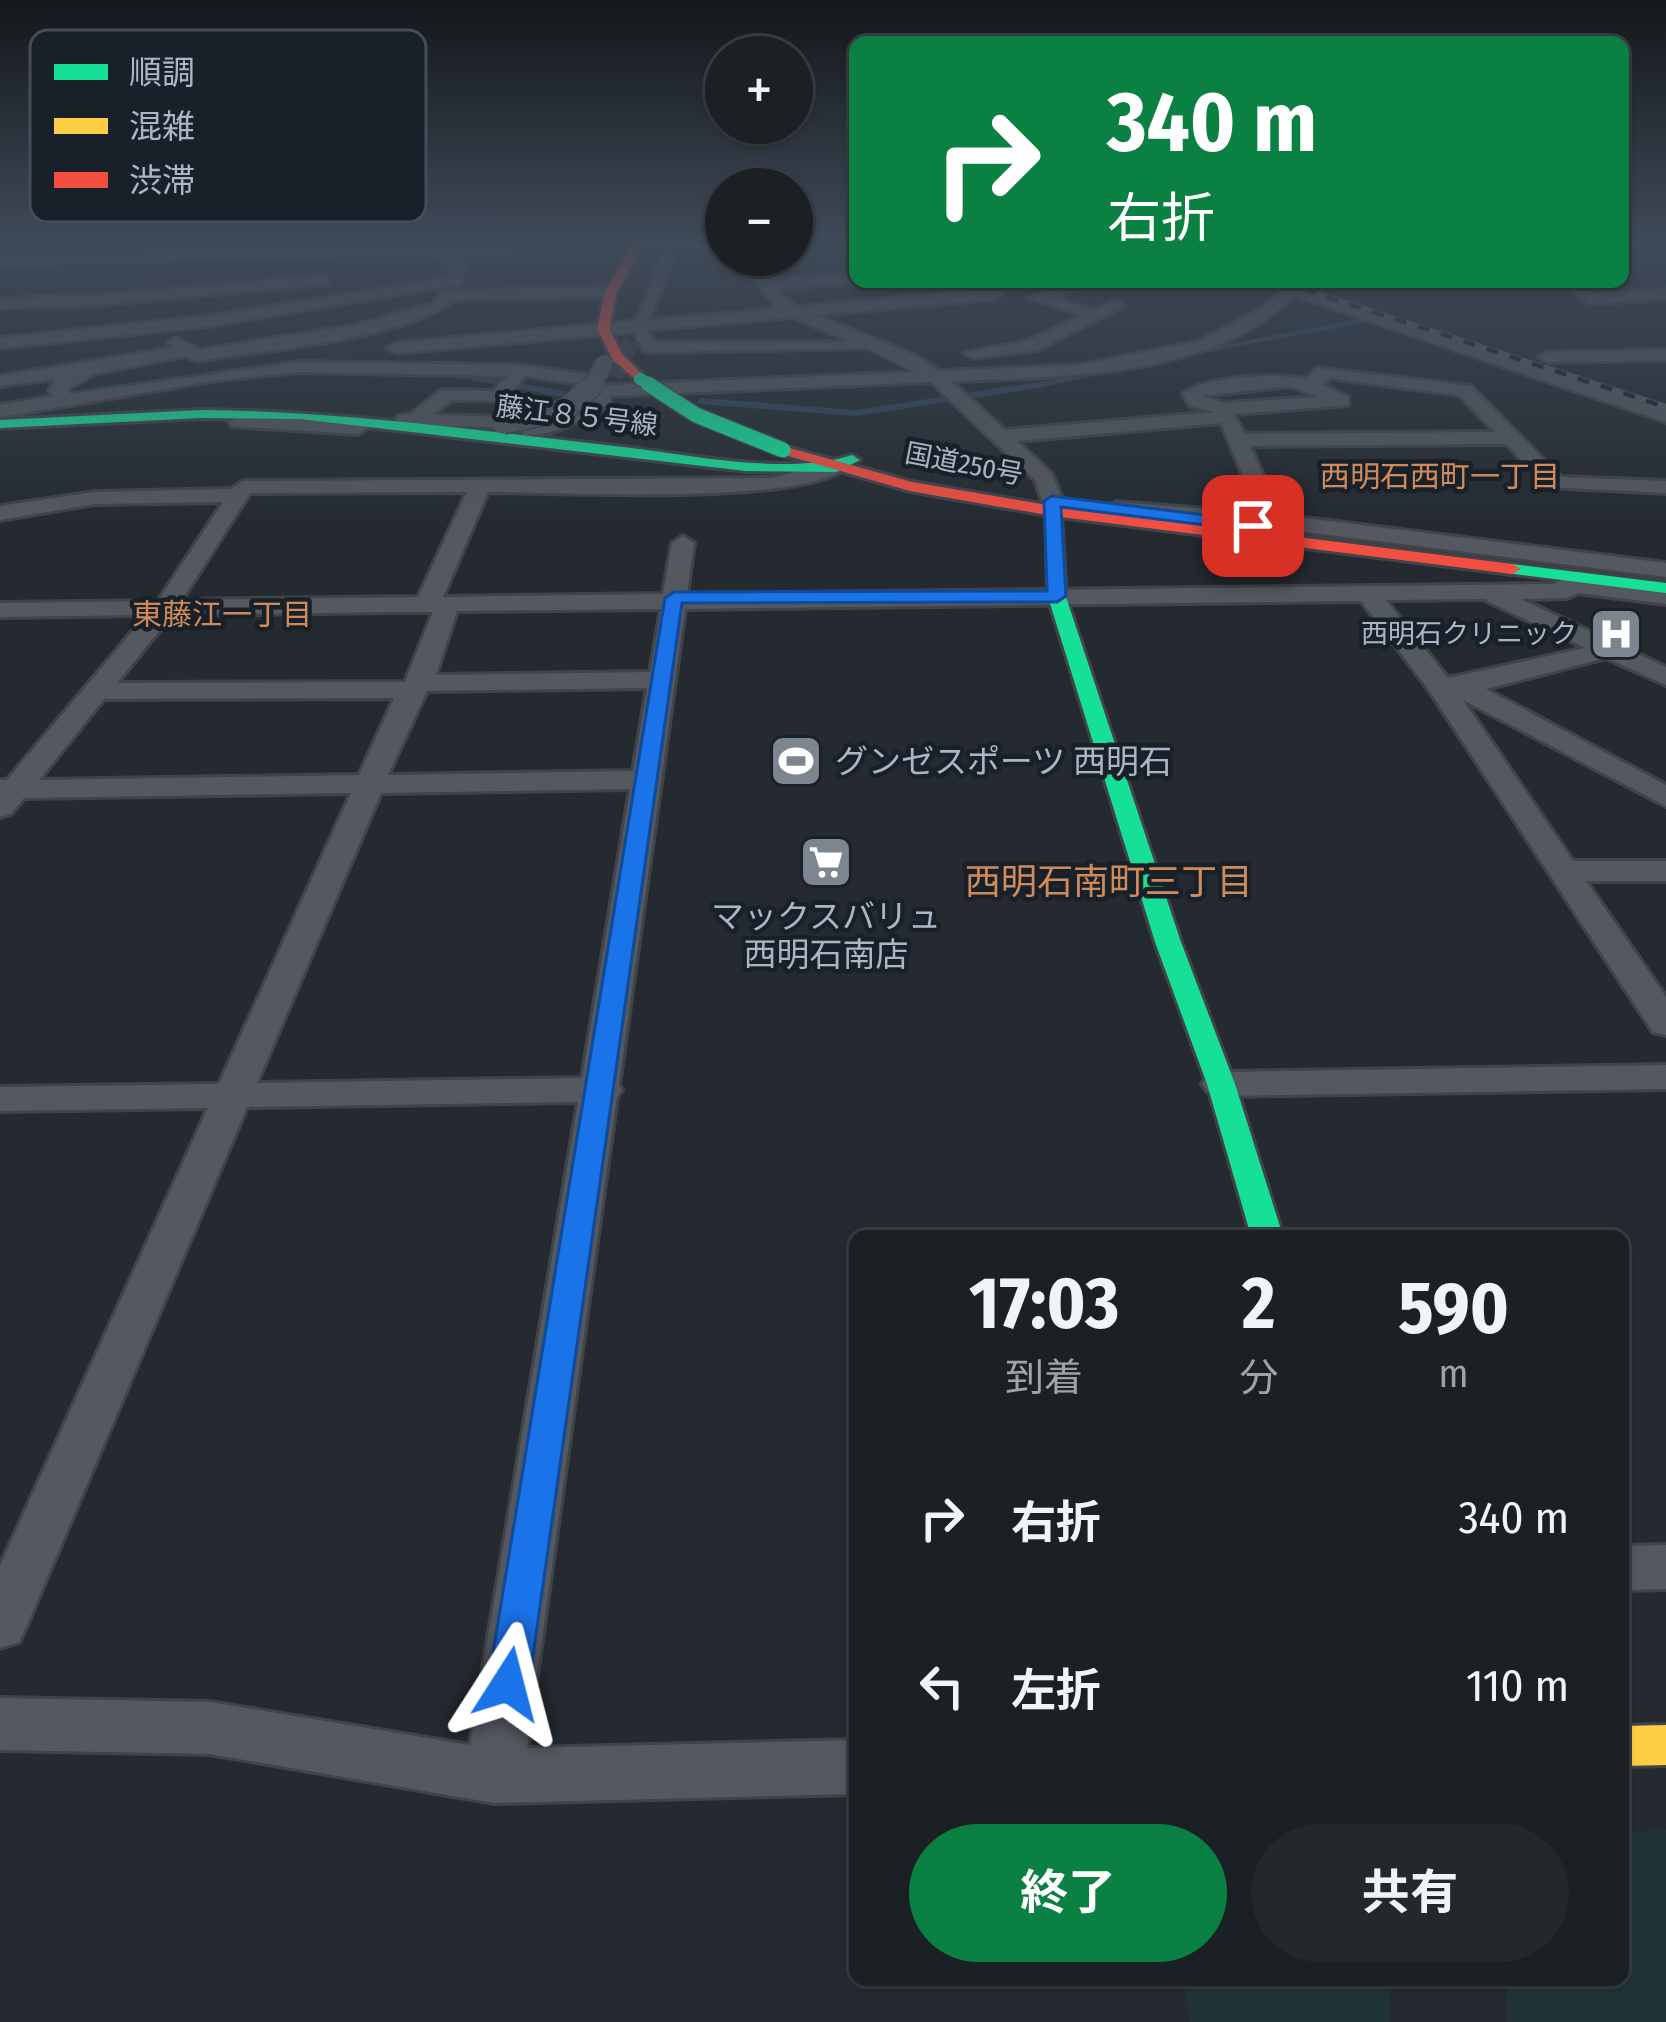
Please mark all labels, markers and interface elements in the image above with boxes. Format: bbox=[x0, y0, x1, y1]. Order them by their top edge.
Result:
legend bbox=[30, 30, 426, 222]
map controls bbox=[705, 36, 813, 276]
button: + bbox=[705, 36, 813, 144]
text: 順調 bbox=[129, 53, 195, 93]
text: 340 m bbox=[1107, 72, 1317, 173]
icon: right bbox=[909, 84, 1065, 240]
text: 混雑 bbox=[129, 107, 195, 147]
text: 渋滞 bbox=[129, 161, 195, 201]
button: − bbox=[705, 168, 813, 276]
text: 右折 bbox=[1107, 187, 1215, 251]
street label: 藤江８５号線 bbox=[495, 390, 659, 442]
street label: 国道250号 bbox=[902, 437, 1026, 491]
district label: 西明石西町一丁目 bbox=[1320, 459, 1560, 495]
pin bbox=[1202, 475, 1304, 577]
icon: arrive bbox=[1220, 493, 1286, 559]
district label: 東藤江一丁目 bbox=[132, 597, 312, 633]
hospital icon: 西明石クリニック bbox=[1588, 606, 1644, 662]
place label: 西明石クリニック bbox=[1361, 618, 1577, 650]
sports icon: グンゼスポーツ 西明石 bbox=[768, 733, 824, 789]
place label: グンゼスポーツ 西明石 bbox=[835, 742, 1172, 782]
supermarket icon: マックスバリュ 西明石南店 bbox=[798, 834, 854, 890]
district label: 西明石南町三丁目 bbox=[965, 860, 1253, 904]
place label: マックスバリュ 西明石南店 bbox=[711, 897, 941, 975]
text: 17:03 bbox=[969, 1261, 1119, 1347]
text: 2 bbox=[1242, 1261, 1275, 1347]
text: 590 bbox=[1398, 1266, 1509, 1352]
text: m bbox=[1439, 1351, 1469, 1397]
text: 到着 bbox=[1005, 1355, 1083, 1401]
text: 分 bbox=[1239, 1355, 1278, 1401]
icon: right bbox=[909, 1485, 975, 1551]
text: 340 m bbox=[1459, 1491, 1569, 1545]
text: 右折 bbox=[1011, 1496, 1101, 1550]
position arrow bbox=[445, 1621, 571, 1747]
icon: left bbox=[909, 1653, 975, 1719]
text: 110 m bbox=[1466, 1659, 1569, 1713]
text: 左折 bbox=[1011, 1664, 1101, 1718]
button: 終了 bbox=[909, 1824, 1227, 1962]
button: 共有 bbox=[1251, 1824, 1569, 1962]

